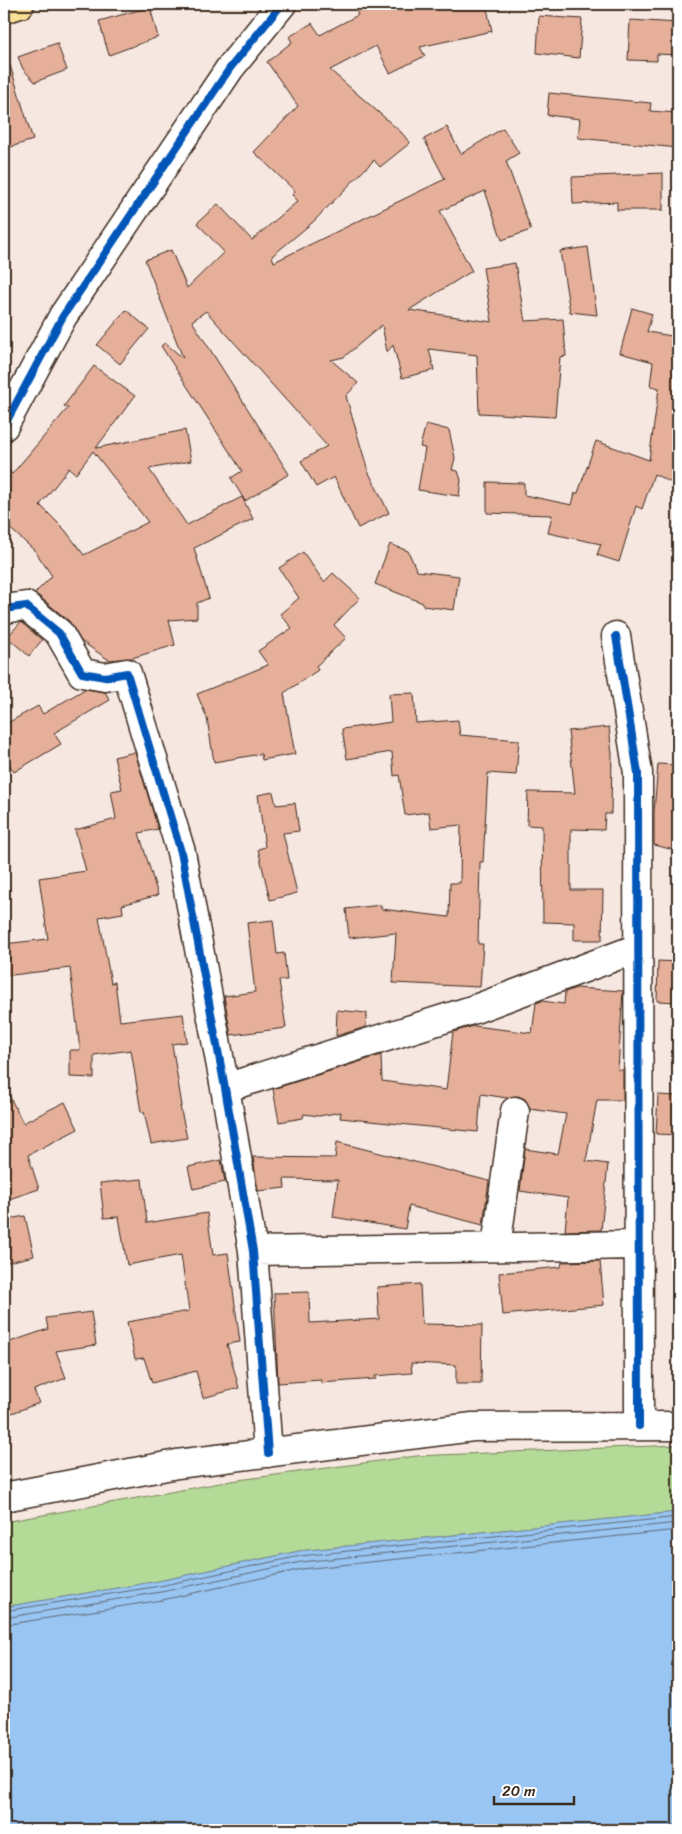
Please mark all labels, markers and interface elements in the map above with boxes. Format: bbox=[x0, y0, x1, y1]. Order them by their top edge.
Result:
scale bar bbox=[494, 1774, 574, 1806]
text: 20 m bbox=[502, 1778, 536, 1804]

